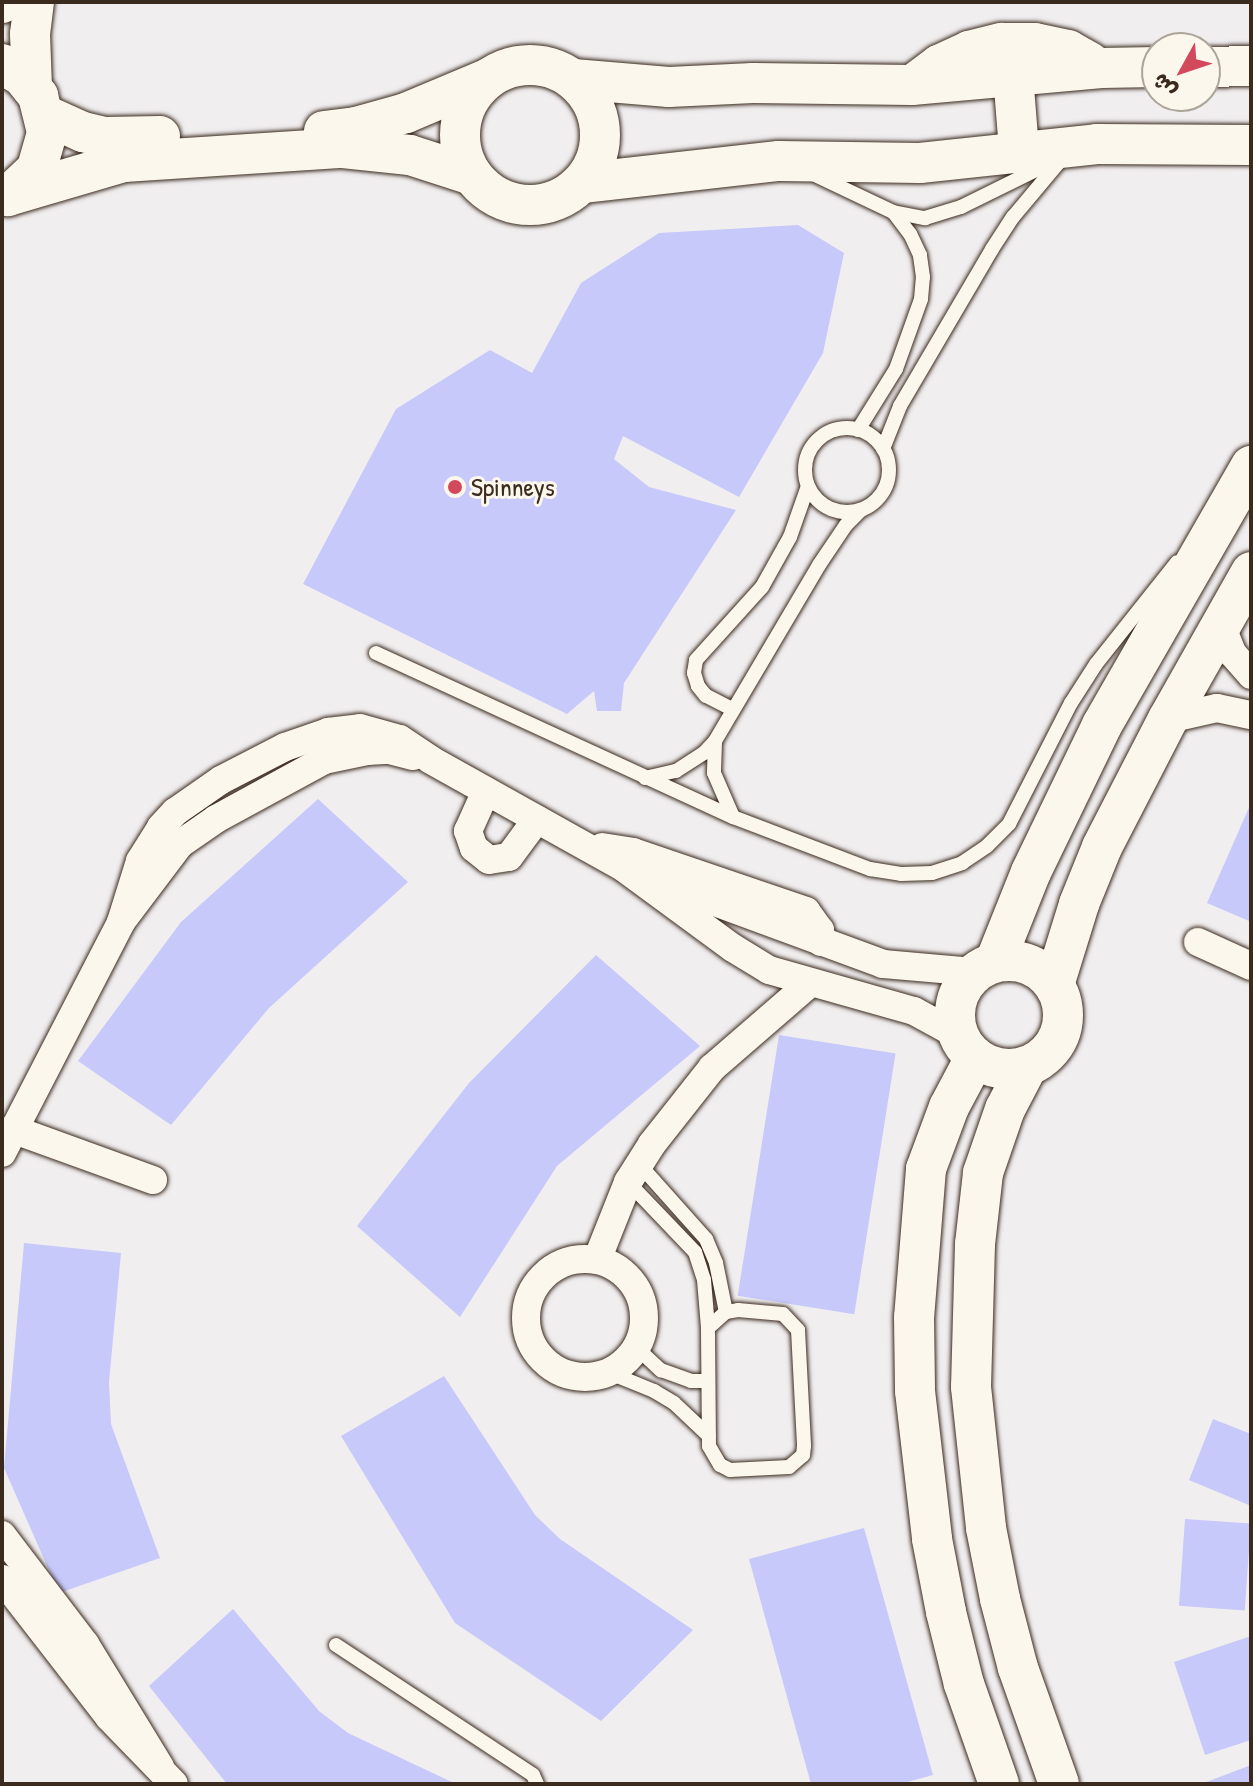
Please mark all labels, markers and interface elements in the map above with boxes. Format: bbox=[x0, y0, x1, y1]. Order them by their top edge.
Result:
north arrow bbox=[1141, 32, 1221, 112]
text: ش bbox=[1145, 67, 1183, 105]
place label: Spinneys bbox=[471, 471, 555, 503]
marker: Spinneys bbox=[446, 478, 464, 496]

